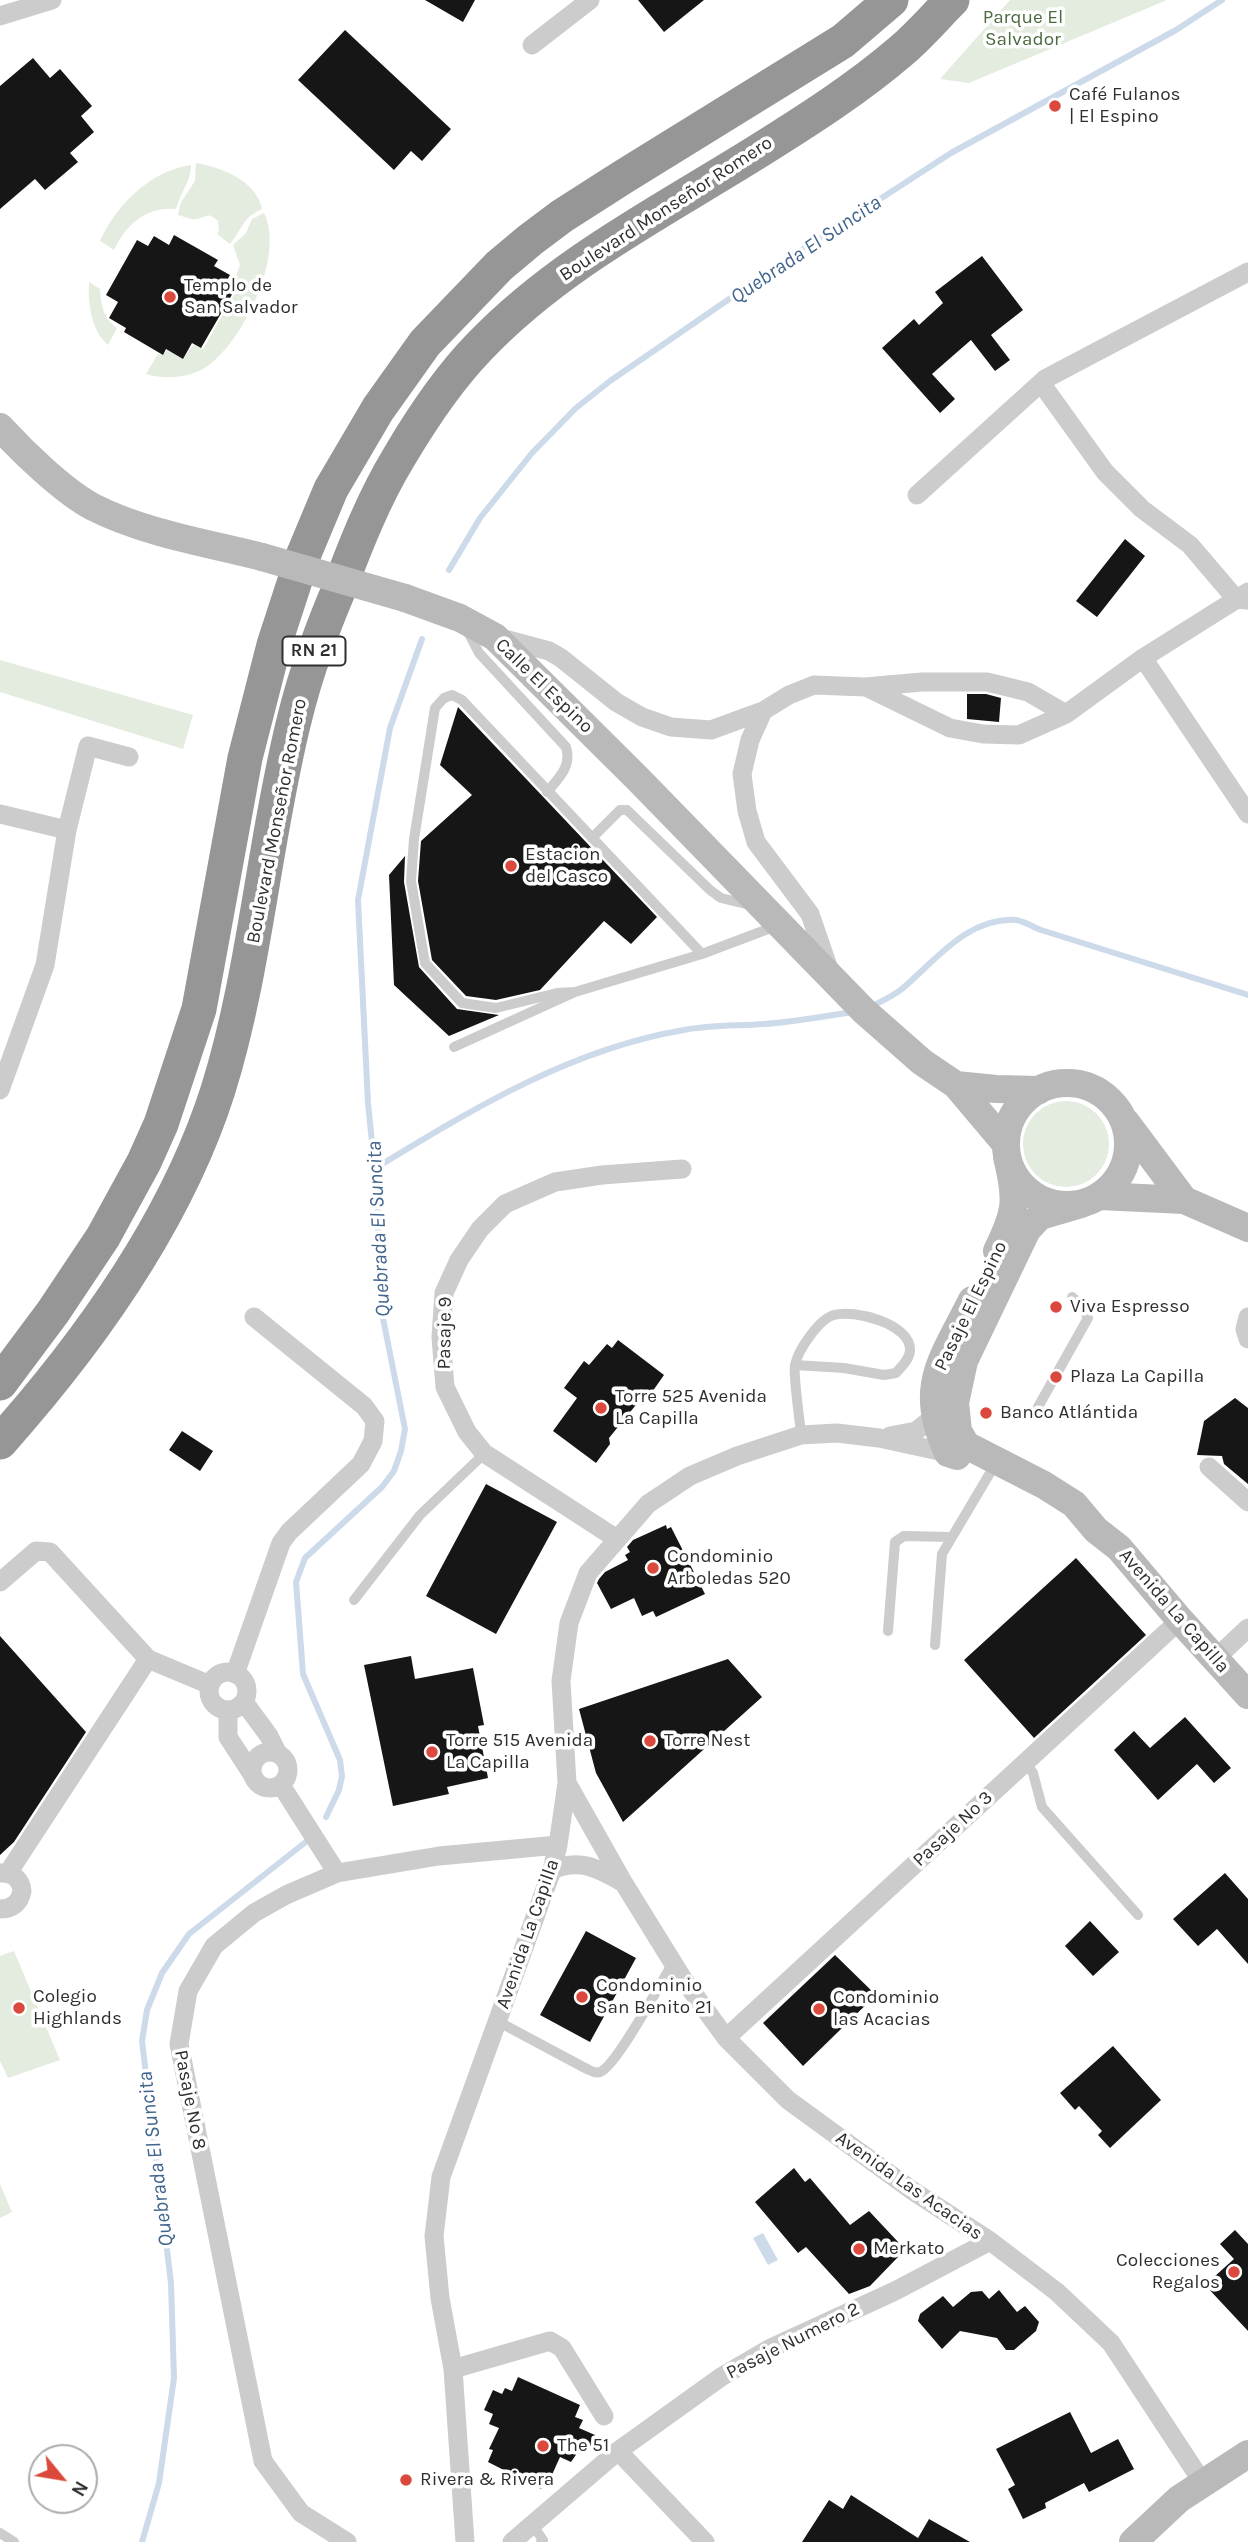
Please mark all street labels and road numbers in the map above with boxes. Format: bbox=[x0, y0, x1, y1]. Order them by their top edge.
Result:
street label: Boulevard Monseñor Romero bbox=[555, 132, 777, 286]
street label: Calle El Espino bbox=[490, 634, 598, 738]
road number: RN 21 bbox=[282, 636, 346, 666]
street label: Boulevard Monseñor Romero bbox=[242, 697, 312, 945]
street label: Pasaje El Espino bbox=[930, 1237, 1012, 1375]
street label: Pasaje 9 bbox=[433, 1296, 457, 1370]
street label: Avenida La Capilla bbox=[1114, 1544, 1234, 1678]
street label: Pasaje No 3 bbox=[908, 1786, 998, 1872]
street label: Avenida La Capilla bbox=[492, 1856, 564, 2012]
street label: Pasaje No 8 bbox=[169, 2048, 211, 2152]
street label: Avenida Las Acacias bbox=[831, 2127, 987, 2245]
street label: Pasaje Numero 2 bbox=[723, 2298, 863, 2384]

